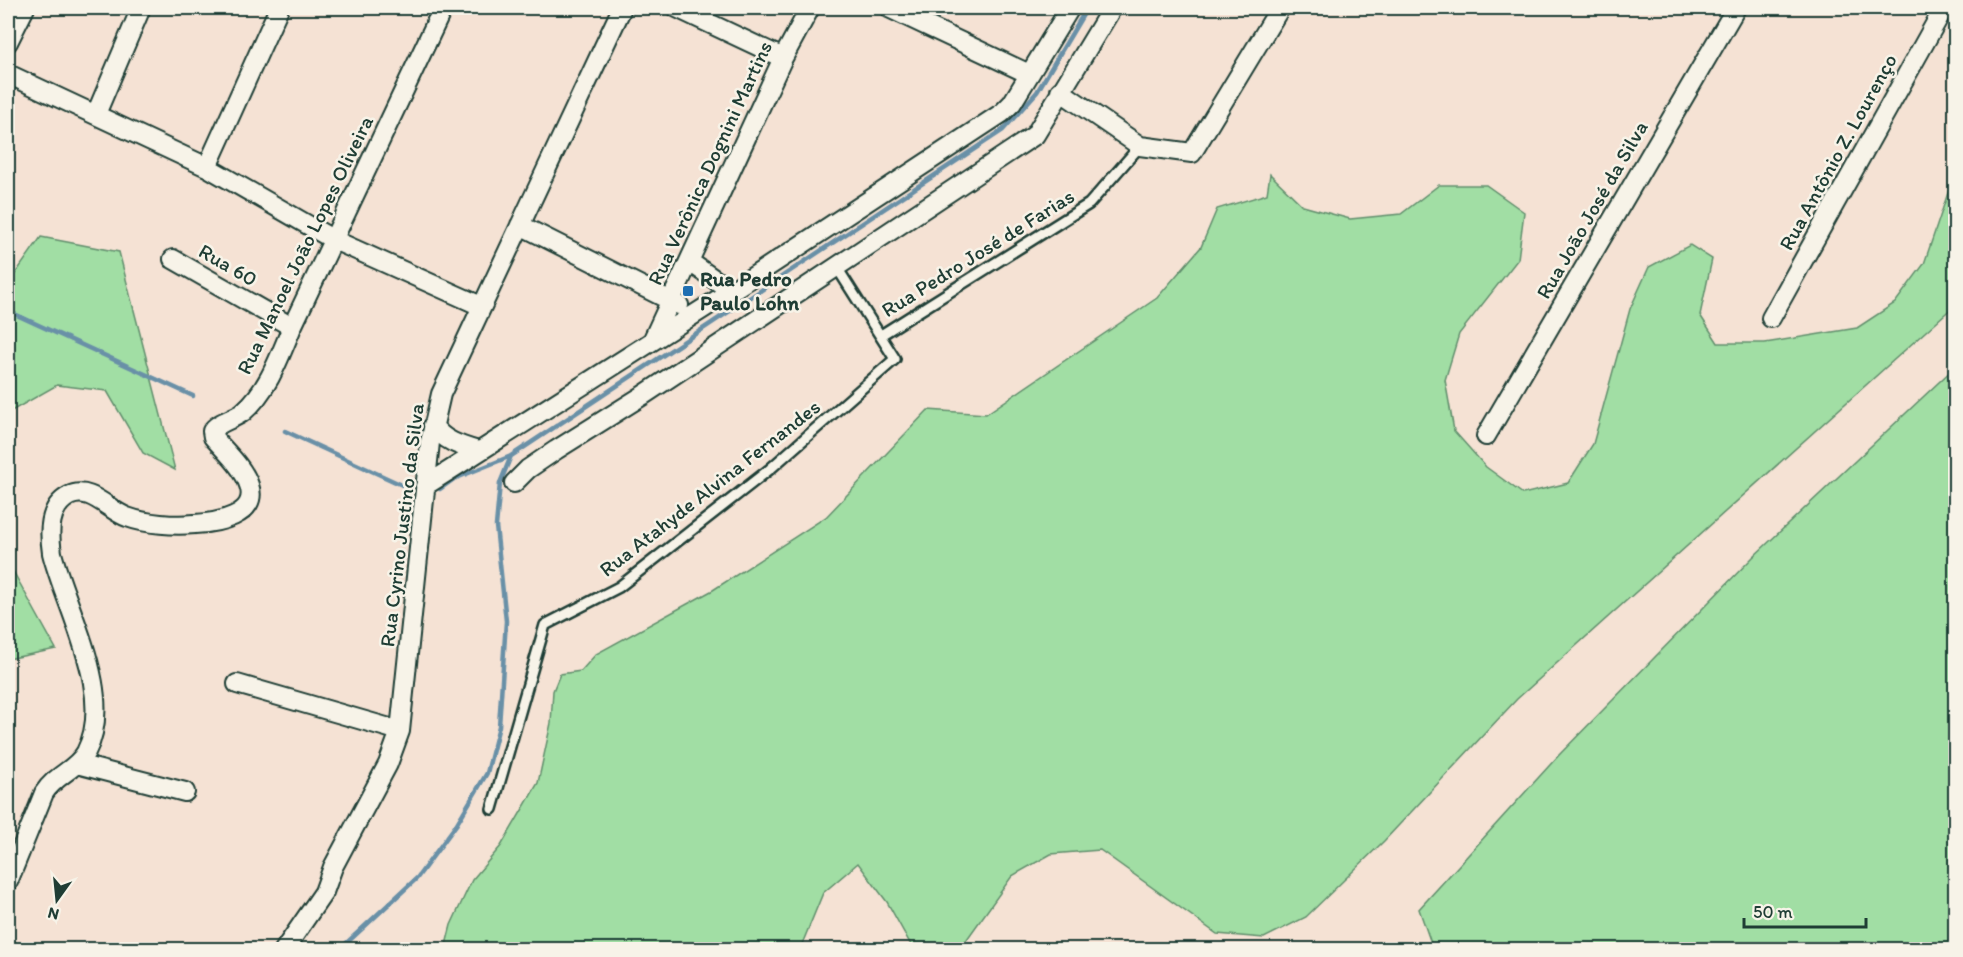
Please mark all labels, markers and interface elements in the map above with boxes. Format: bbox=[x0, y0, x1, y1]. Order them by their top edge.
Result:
street label: Rua Verônica Dognini Martins bbox=[642, 37, 777, 289]
street label: Rua Antônio Z. Lourenço bbox=[1773, 49, 1902, 254]
street label: Rua Manoel João Lopes Oliveira bbox=[231, 111, 378, 378]
street label: Rua João José da Silva bbox=[1530, 116, 1653, 303]
street label: Rua Pedro José de Farias bbox=[877, 183, 1079, 322]
street label: Rua 60 bbox=[195, 238, 262, 291]
place label: Rua Pedro Paulo Lohn bbox=[700, 266, 799, 315]
marker: Rua Pedro Paulo Lohn bbox=[681, 284, 695, 298]
street label: Rua Atahyde Alvina Fernandes bbox=[594, 394, 825, 582]
street label: Rua Cyrino Justino da Silva bbox=[374, 402, 429, 648]
north arrow bbox=[27, 870, 87, 930]
scale bar bbox=[1744, 891, 1866, 929]
text: 50 m bbox=[1753, 901, 1793, 923]
text: N bbox=[46, 903, 61, 925]

